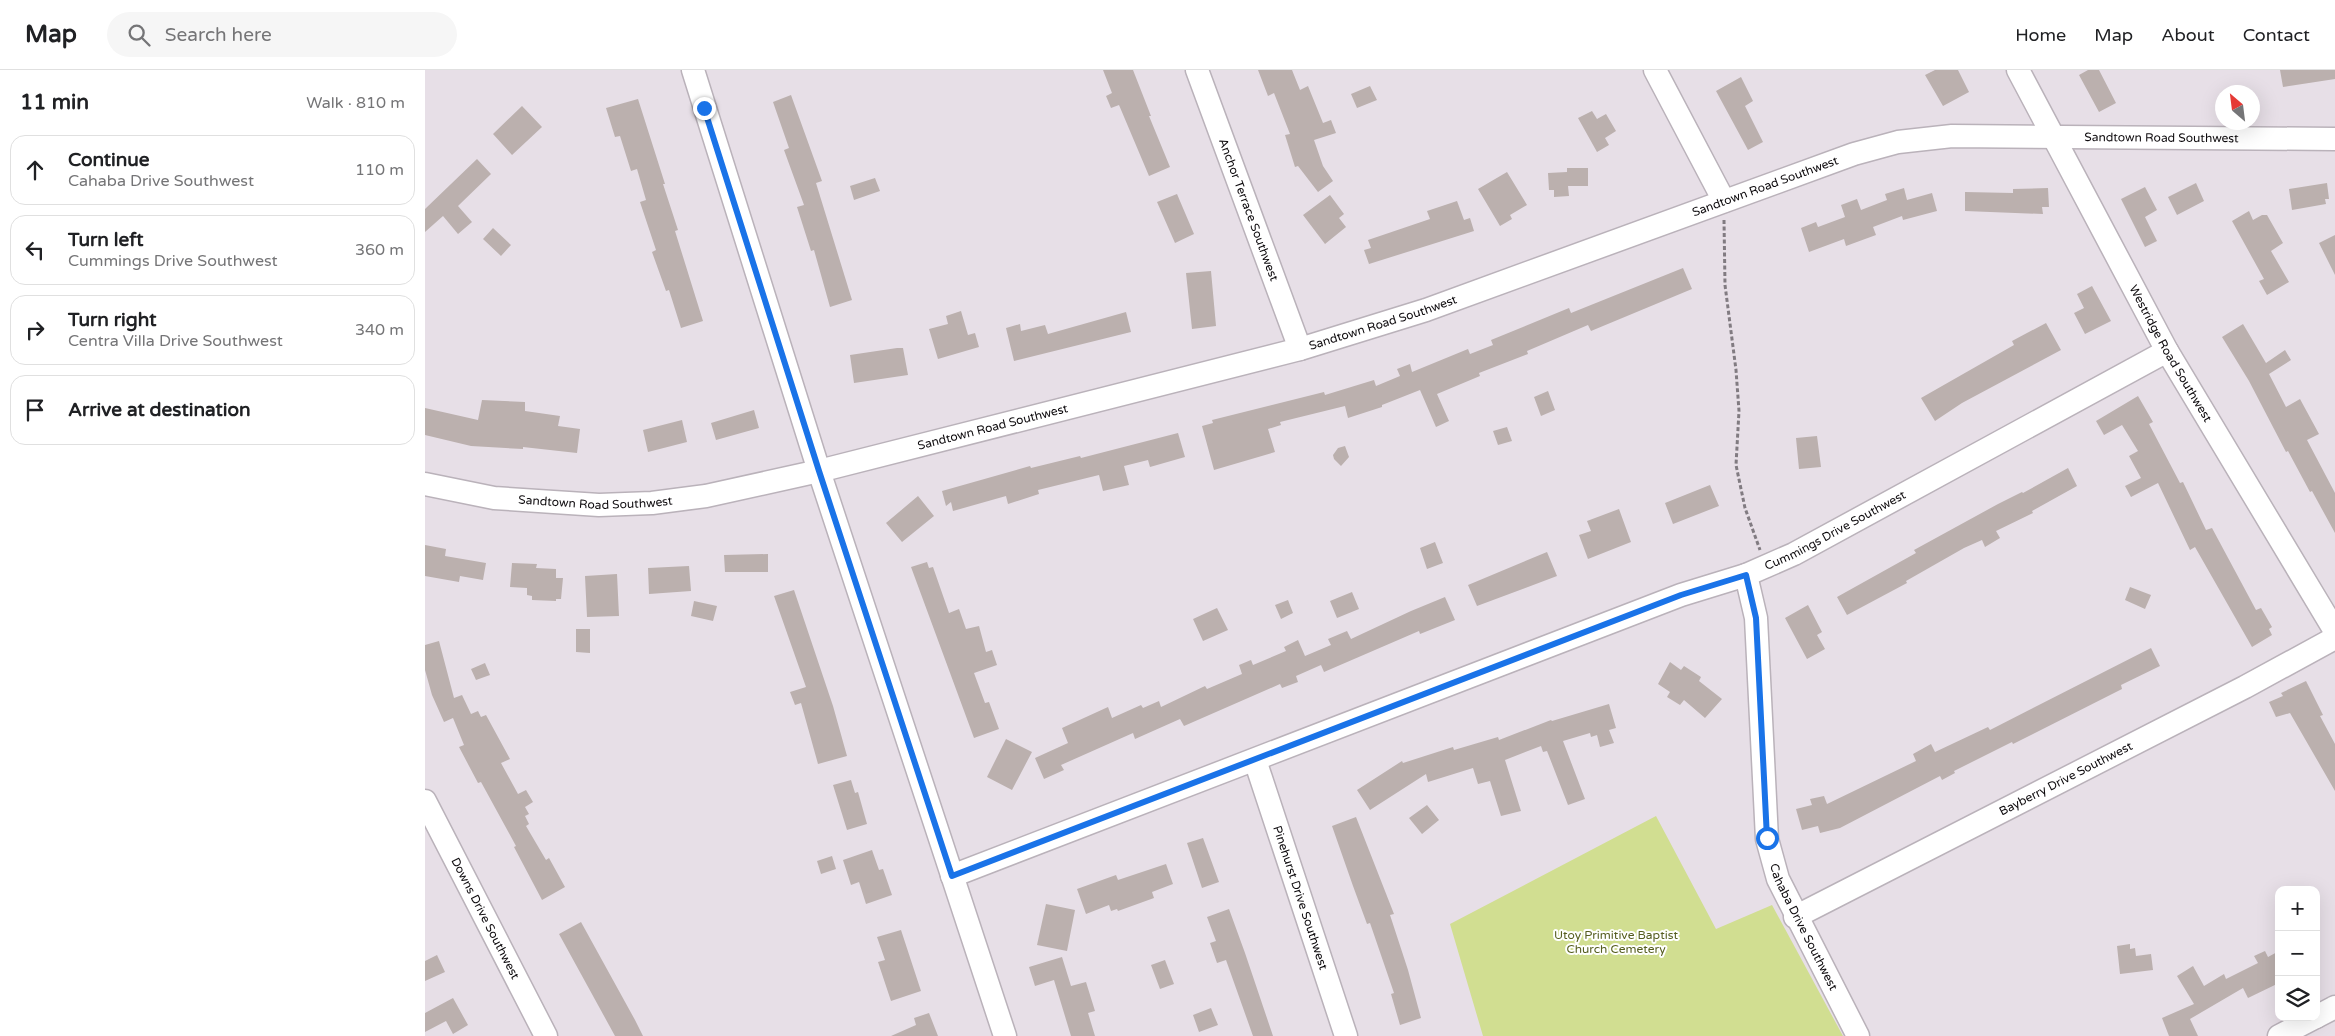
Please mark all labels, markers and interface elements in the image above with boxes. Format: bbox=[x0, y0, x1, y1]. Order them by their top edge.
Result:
search box bbox=[107, 12, 457, 57]
text: Map bbox=[25, 20, 77, 49]
icon: search bbox=[125, 21, 153, 49]
text: Search here bbox=[165, 24, 272, 46]
text: Home bbox=[2015, 24, 2066, 46]
text: Map bbox=[2094, 24, 2133, 46]
text: About bbox=[2161, 24, 2215, 46]
text: Contact bbox=[2243, 24, 2310, 46]
north arrow bbox=[2215, 85, 2260, 130]
text: 11 min bbox=[20, 90, 89, 115]
text: Walk · 810 m bbox=[306, 93, 405, 113]
route end bbox=[693, 97, 716, 120]
street label: Sandtown Road Southwest bbox=[2084, 130, 2239, 145]
street label: Anchor Terrace Southwest bbox=[1216, 137, 1281, 283]
text: Continue bbox=[68, 149, 150, 171]
street label: Sandtown Road Southwest bbox=[1690, 153, 1840, 219]
icon: ahead bbox=[21, 156, 49, 184]
text: 110 m bbox=[355, 160, 404, 180]
text: Cahaba Drive Southwest bbox=[68, 171, 254, 191]
text: Turn left bbox=[68, 229, 144, 251]
icon: left bbox=[21, 236, 49, 264]
text: 360 m bbox=[355, 240, 404, 260]
text: Cummings Drive Southwest bbox=[68, 251, 278, 271]
street label: Westridge Road Southwest bbox=[2126, 283, 2215, 425]
street label: Sandtown Road Southwest bbox=[1307, 292, 1459, 353]
text: Turn right bbox=[68, 309, 156, 331]
icon: right bbox=[21, 316, 49, 344]
text: 340 m bbox=[355, 320, 404, 340]
text: Centra Villa Drive Southwest bbox=[68, 331, 283, 351]
icon: arrive bbox=[21, 396, 49, 424]
text: Arrive at destination bbox=[68, 399, 251, 421]
street label: Sandtown Road Southwest bbox=[916, 401, 1070, 453]
street label: Cummings Drive Southwest bbox=[1762, 487, 1908, 573]
street label: Sandtown Road Southwest bbox=[518, 493, 674, 512]
street label: Bayberry Drive Southwest bbox=[1997, 739, 2135, 818]
street label: Pinehurst Drive Southwest bbox=[1270, 824, 1331, 972]
route start bbox=[1756, 827, 1779, 850]
street label: Downs Drive Southwest bbox=[448, 855, 523, 982]
street label: Cahaba Drive Southwest bbox=[1767, 862, 1841, 993]
map controls bbox=[2275, 886, 2320, 1021]
button: + bbox=[2275, 886, 2320, 931]
park label: Utoy Primitive Baptist Church Cemetery bbox=[1554, 928, 1678, 956]
button: − bbox=[2275, 931, 2320, 976]
button: layers bbox=[2275, 976, 2320, 1021]

